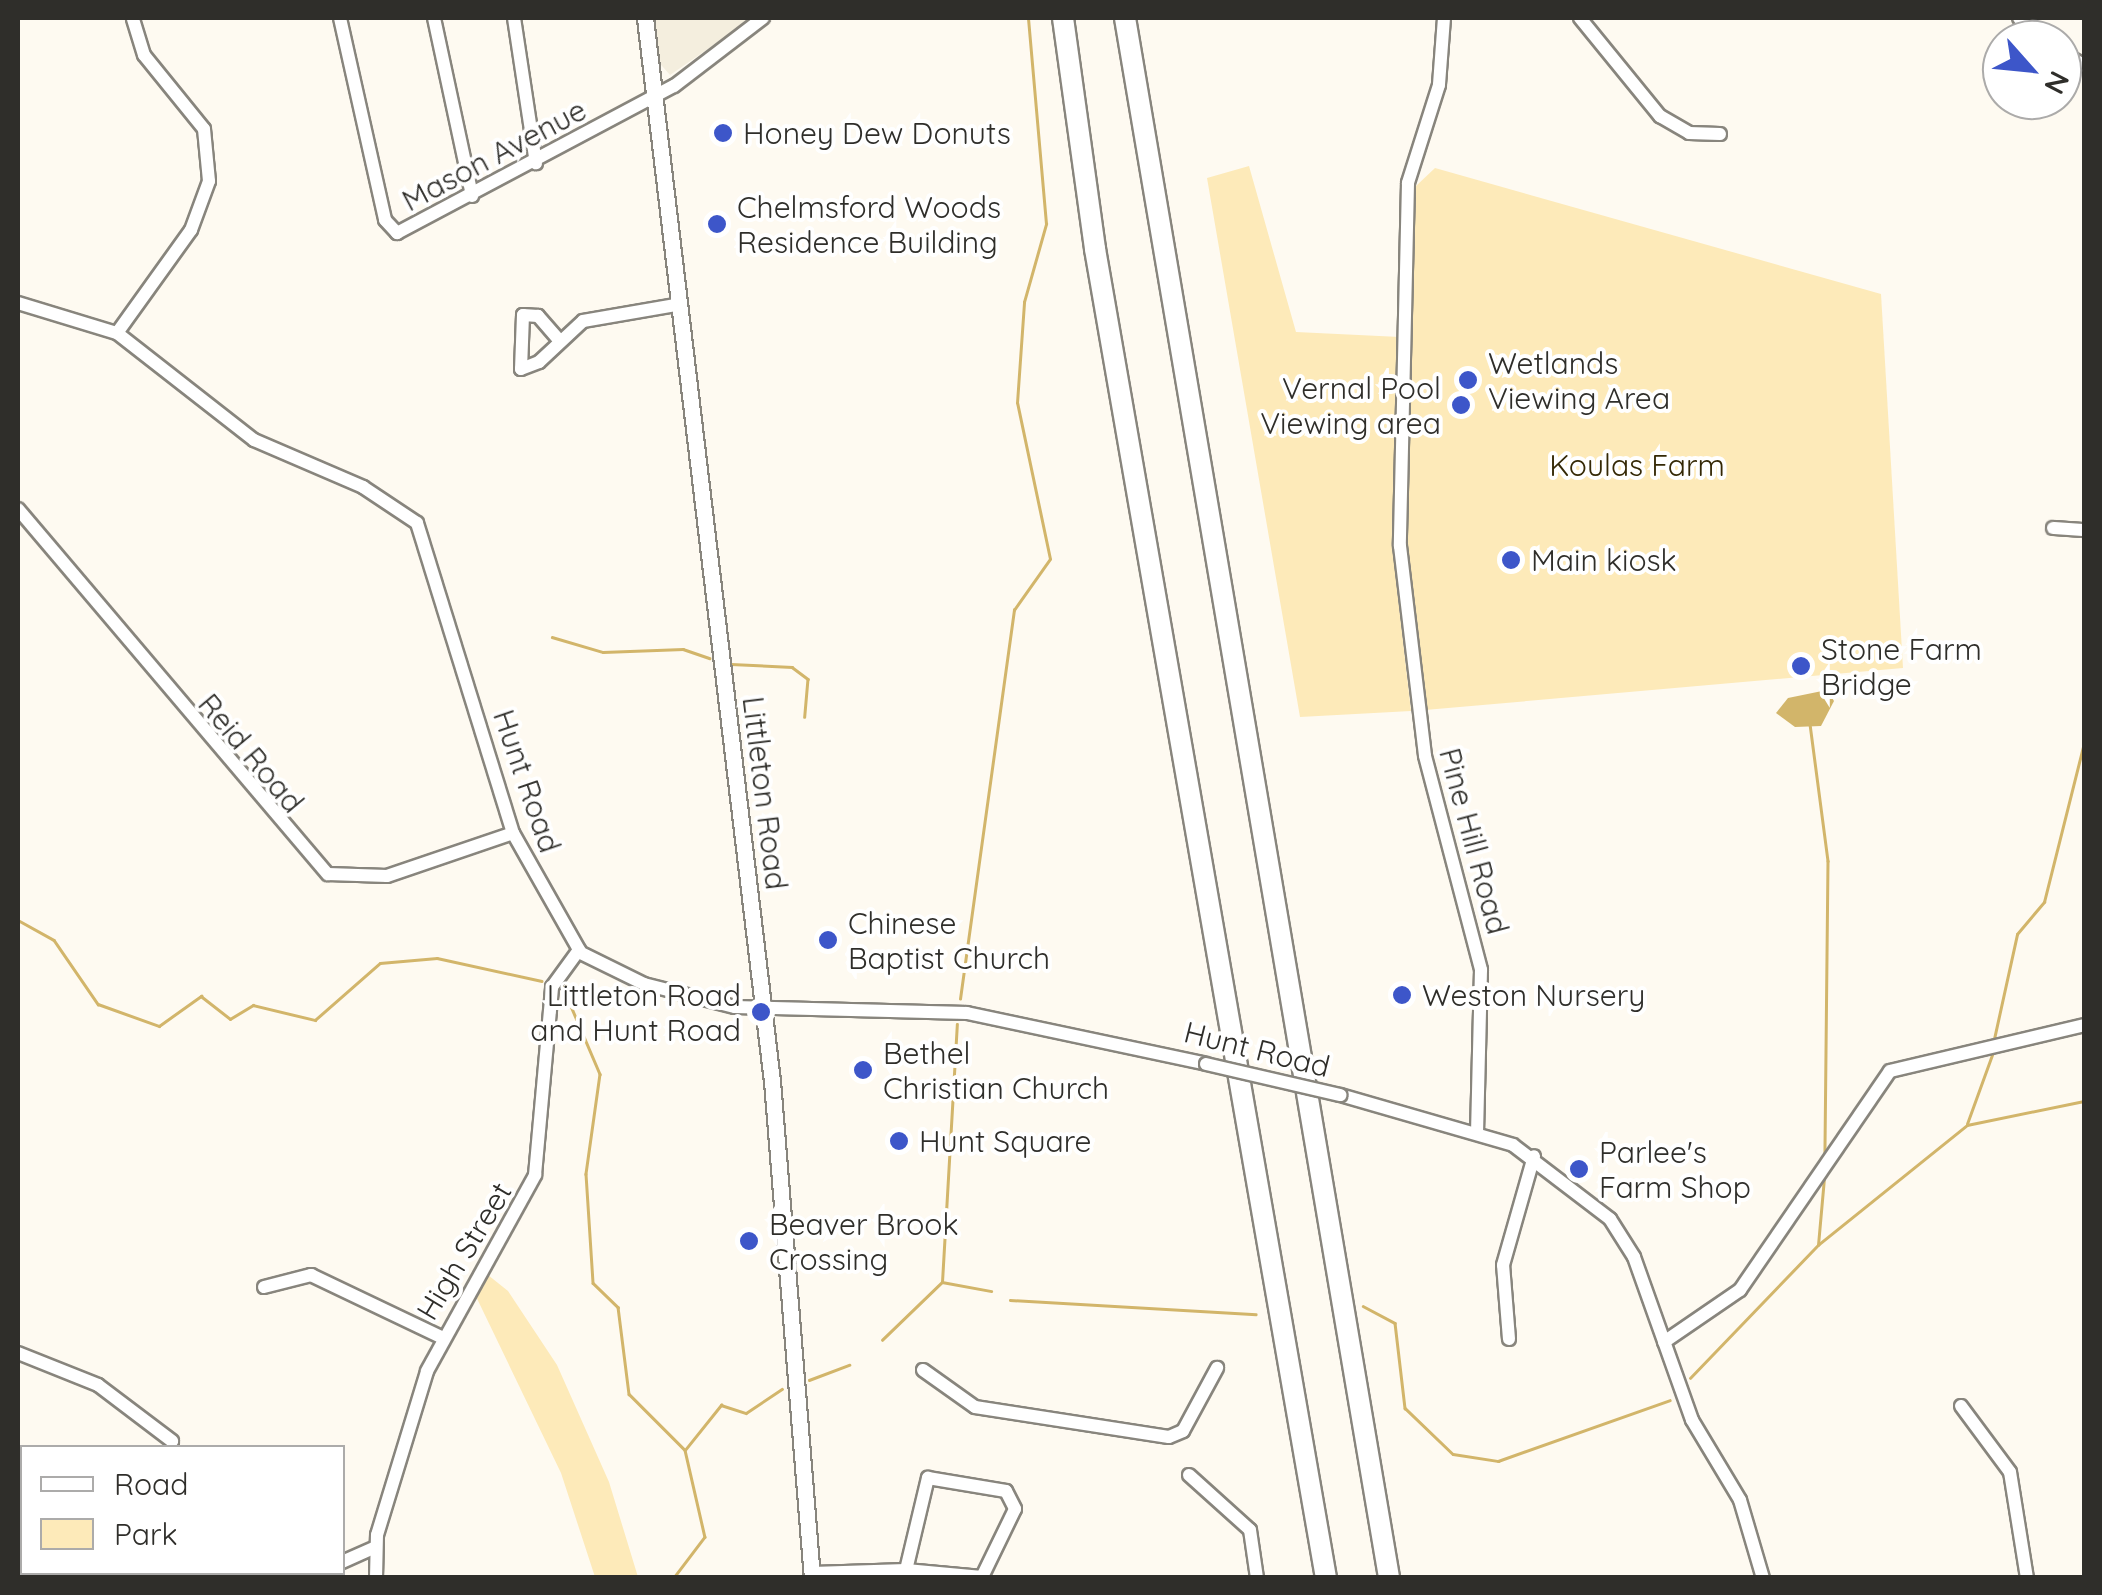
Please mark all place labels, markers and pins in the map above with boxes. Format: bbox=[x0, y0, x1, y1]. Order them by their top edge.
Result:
place label: Honey Dew Donuts bbox=[743, 115, 1011, 151]
marker: Honey Dew Donuts bbox=[712, 122, 734, 144]
place label: Chelmsford Woods Residence Building bbox=[737, 189, 1001, 260]
marker: Chelmsford Woods Residence Building bbox=[706, 213, 728, 235]
place label: Wetlands Viewing Area bbox=[1488, 345, 1670, 416]
marker: Wetlands Viewing Area bbox=[1457, 369, 1479, 391]
place label: Vernal Pool Viewing area bbox=[1260, 370, 1441, 440]
marker: Vernal Pool Viewing area bbox=[1450, 394, 1472, 416]
place label: Main kiosk bbox=[1531, 542, 1677, 578]
marker: Main kiosk bbox=[1500, 549, 1522, 571]
place label: Stone Farm Bridge bbox=[1821, 631, 1982, 702]
marker: Stone Farm Bridge bbox=[1790, 655, 1812, 677]
place label: Chinese Baptist Church bbox=[848, 905, 1050, 976]
marker: Chinese Baptist Church bbox=[817, 929, 839, 951]
place label: Littleton Road and Hunt Road bbox=[530, 977, 741, 1048]
place label: Weston Nursery bbox=[1422, 977, 1645, 1013]
marker: Weston Nursery bbox=[1391, 984, 1413, 1006]
marker: Littleton Road and Hunt Road bbox=[750, 1001, 772, 1023]
place label: Bethel Christian Church bbox=[883, 1035, 1109, 1106]
marker: Bethel Christian Church bbox=[852, 1059, 874, 1081]
place label: Hunt Square bbox=[919, 1123, 1091, 1159]
marker: Hunt Square bbox=[888, 1130, 910, 1152]
place label: Parlee's Farm Shop bbox=[1599, 1134, 1751, 1204]
marker: Parlee's Farm Shop bbox=[1568, 1158, 1590, 1180]
place label: Beaver Brook Crossing bbox=[769, 1206, 959, 1276]
marker: Beaver Brook Crossing bbox=[738, 1230, 760, 1252]

